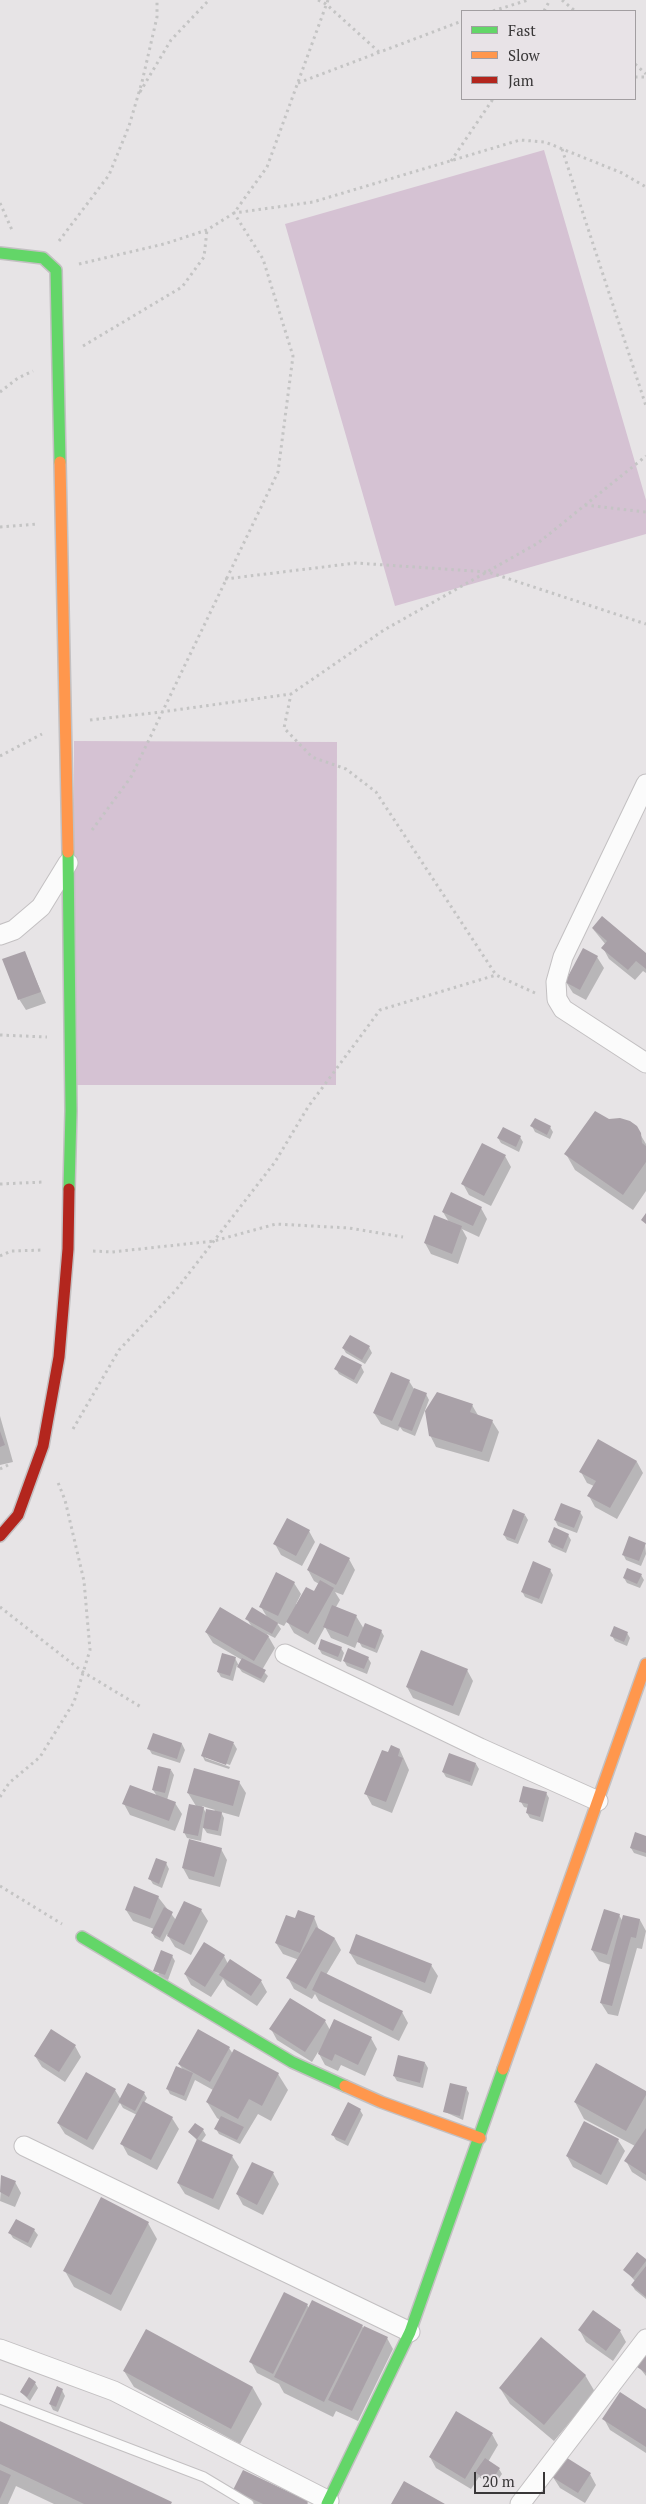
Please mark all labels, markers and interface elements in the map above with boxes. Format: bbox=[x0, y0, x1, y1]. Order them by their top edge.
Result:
legend bbox=[461, 10, 636, 100]
text: Fast bbox=[508, 20, 536, 40]
text: Slow bbox=[508, 45, 540, 65]
text: Jam bbox=[508, 70, 534, 90]
scale bar bbox=[476, 2462, 547, 2494]
text: 20 m bbox=[482, 2471, 515, 2491]

